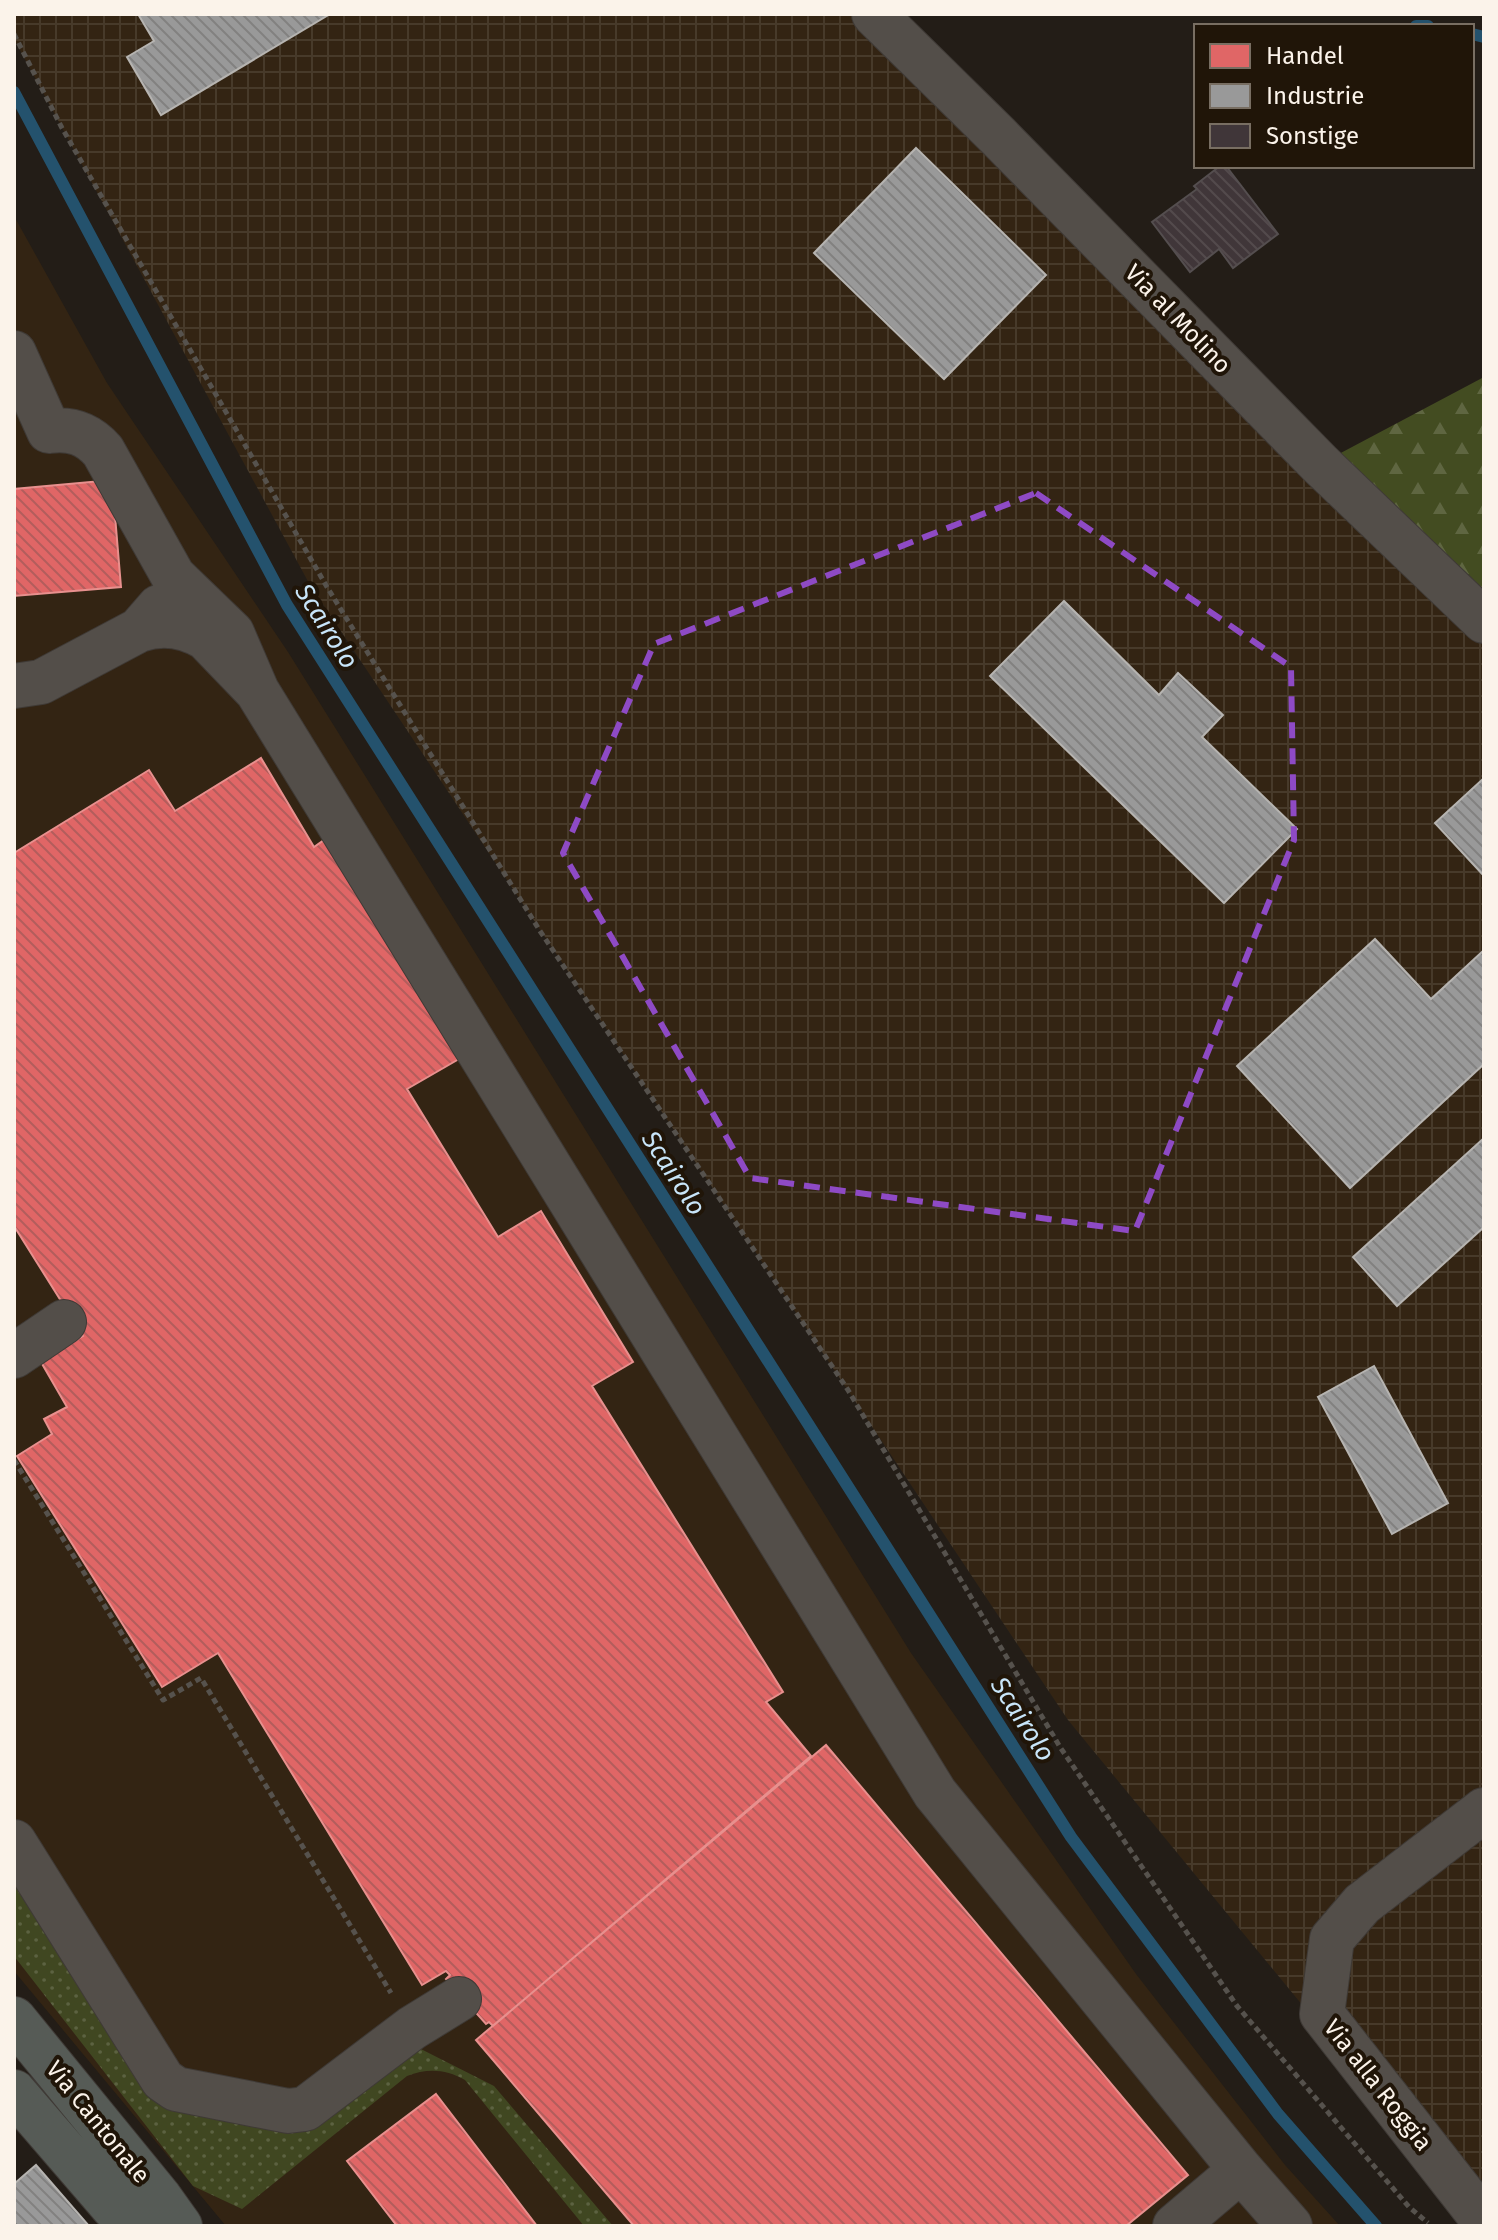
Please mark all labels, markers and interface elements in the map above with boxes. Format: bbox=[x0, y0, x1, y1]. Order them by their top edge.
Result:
legend bbox=[1194, 24, 1474, 168]
text: Handel bbox=[1266, 42, 1344, 70]
text: Industrie bbox=[1266, 82, 1364, 110]
text: Sonstige bbox=[1266, 122, 1359, 150]
street label: Via al Molino bbox=[1119, 259, 1237, 379]
water label: Scairolo bbox=[288, 577, 365, 674]
water label: Scairolo bbox=[634, 1124, 712, 1221]
water label: Scairolo bbox=[983, 1670, 1061, 1767]
street label: Via alla Roggia bbox=[1318, 2014, 1438, 2156]
street label: Via Cantonale bbox=[40, 2055, 156, 2189]

